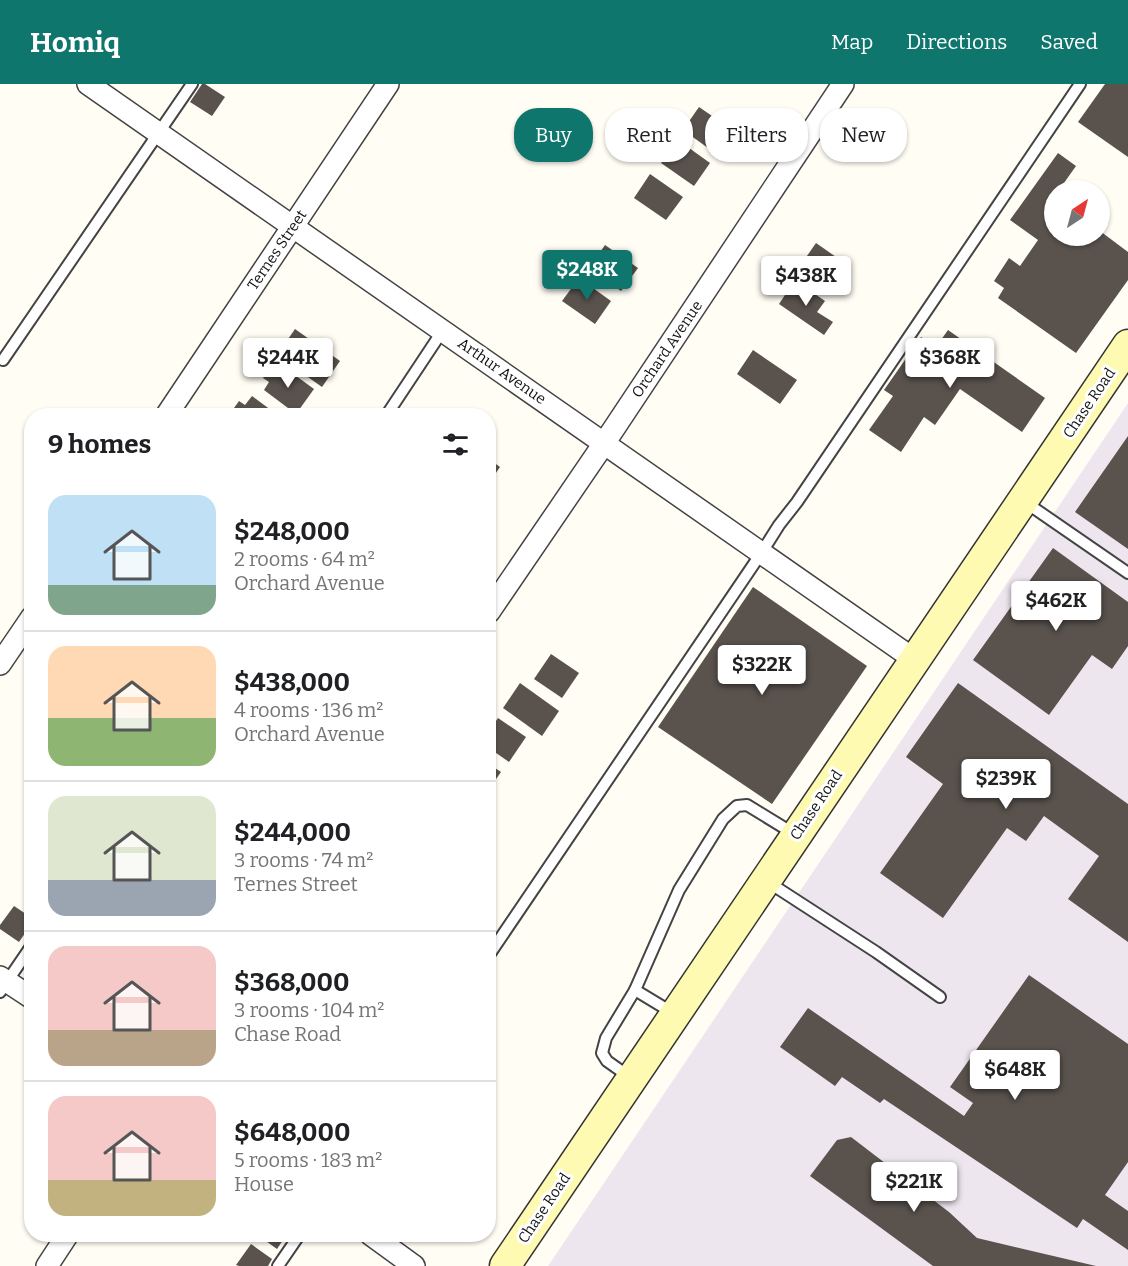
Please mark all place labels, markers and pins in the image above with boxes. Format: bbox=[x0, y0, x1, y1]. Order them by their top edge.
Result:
pin: $248K bbox=[545, 250, 629, 301]
pin: $438K bbox=[764, 256, 848, 307]
pin: $244K bbox=[246, 338, 330, 389]
pin: $368K bbox=[908, 338, 992, 389]
pin: $462K bbox=[1014, 581, 1098, 632]
pin: $322K bbox=[720, 645, 804, 696]
pin: $239K bbox=[964, 759, 1048, 810]
pin: $648K bbox=[973, 1050, 1057, 1101]
pin: $221K bbox=[872, 1162, 956, 1213]

